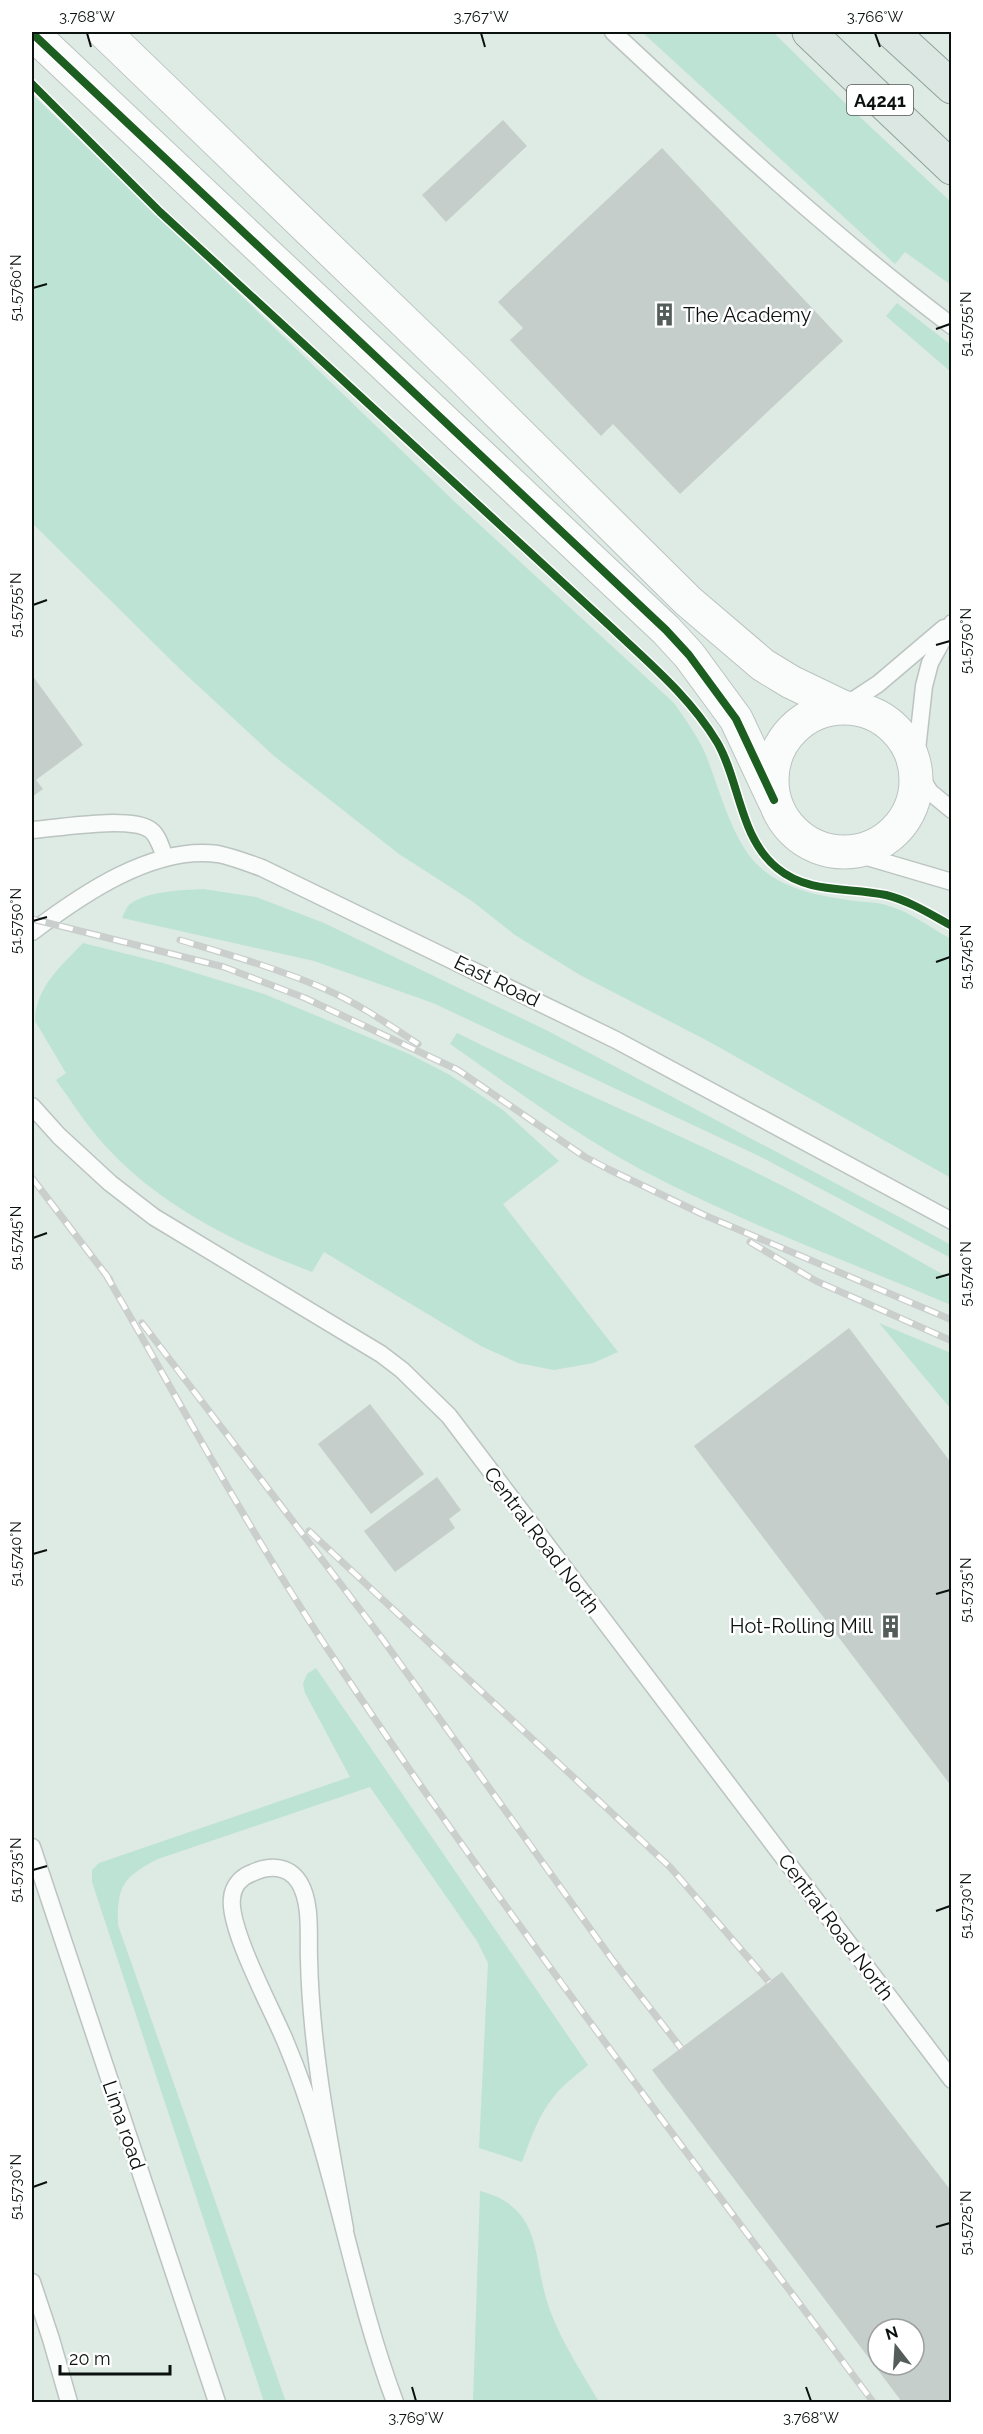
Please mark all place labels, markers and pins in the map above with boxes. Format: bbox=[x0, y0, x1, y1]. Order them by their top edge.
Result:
building icon: The Academy bbox=[652, 302, 678, 328]
place label: The Academy bbox=[683, 303, 812, 327]
building icon: Hot-Rolling Mill bbox=[878, 1613, 904, 1639]
place label: Hot-Rolling Mill bbox=[730, 1614, 874, 1638]

